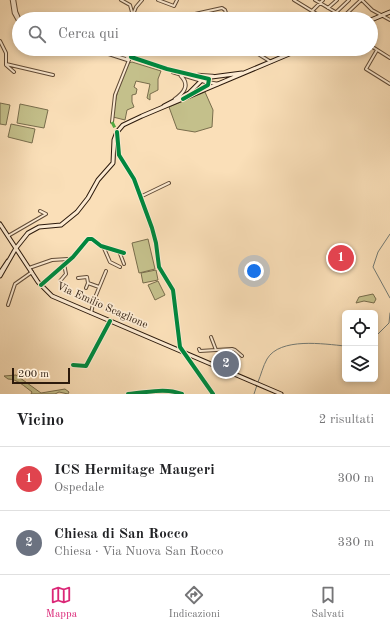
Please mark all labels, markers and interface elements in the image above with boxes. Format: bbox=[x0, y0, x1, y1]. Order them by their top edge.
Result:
search box bbox=[12, 12, 378, 56]
icon: search bbox=[26, 23, 48, 45]
text: Cerca qui bbox=[58, 27, 119, 42]
pin: 1 bbox=[328, 243, 354, 273]
your location bbox=[244, 261, 264, 281]
street label: Via Emilio Scaglione bbox=[55, 281, 149, 331]
map controls bbox=[342, 310, 378, 382]
button: locate bbox=[342, 310, 378, 346]
button: layers bbox=[342, 346, 378, 382]
pin: 2 bbox=[213, 349, 239, 379]
scale bar bbox=[12, 366, 70, 385]
text: 200 m bbox=[18, 369, 49, 380]
text: Vicino bbox=[16, 412, 64, 429]
text: 2 risultati bbox=[319, 413, 374, 426]
text: ICS Hermitage Maugeri bbox=[54, 463, 215, 478]
text: 1 bbox=[25, 472, 33, 485]
text: 300 m bbox=[337, 472, 374, 485]
text: Ospedale bbox=[54, 481, 104, 494]
text: Chiesa di San Rocco bbox=[54, 527, 188, 542]
text: 2 bbox=[25, 536, 33, 549]
text: 330 m bbox=[337, 536, 374, 549]
text: Chiesa · Via Nuova San Rocco bbox=[54, 545, 223, 558]
tab: Mappa bbox=[46, 584, 77, 622]
tab: Indicazioni bbox=[169, 584, 220, 622]
tab: Salvati bbox=[311, 584, 344, 622]

